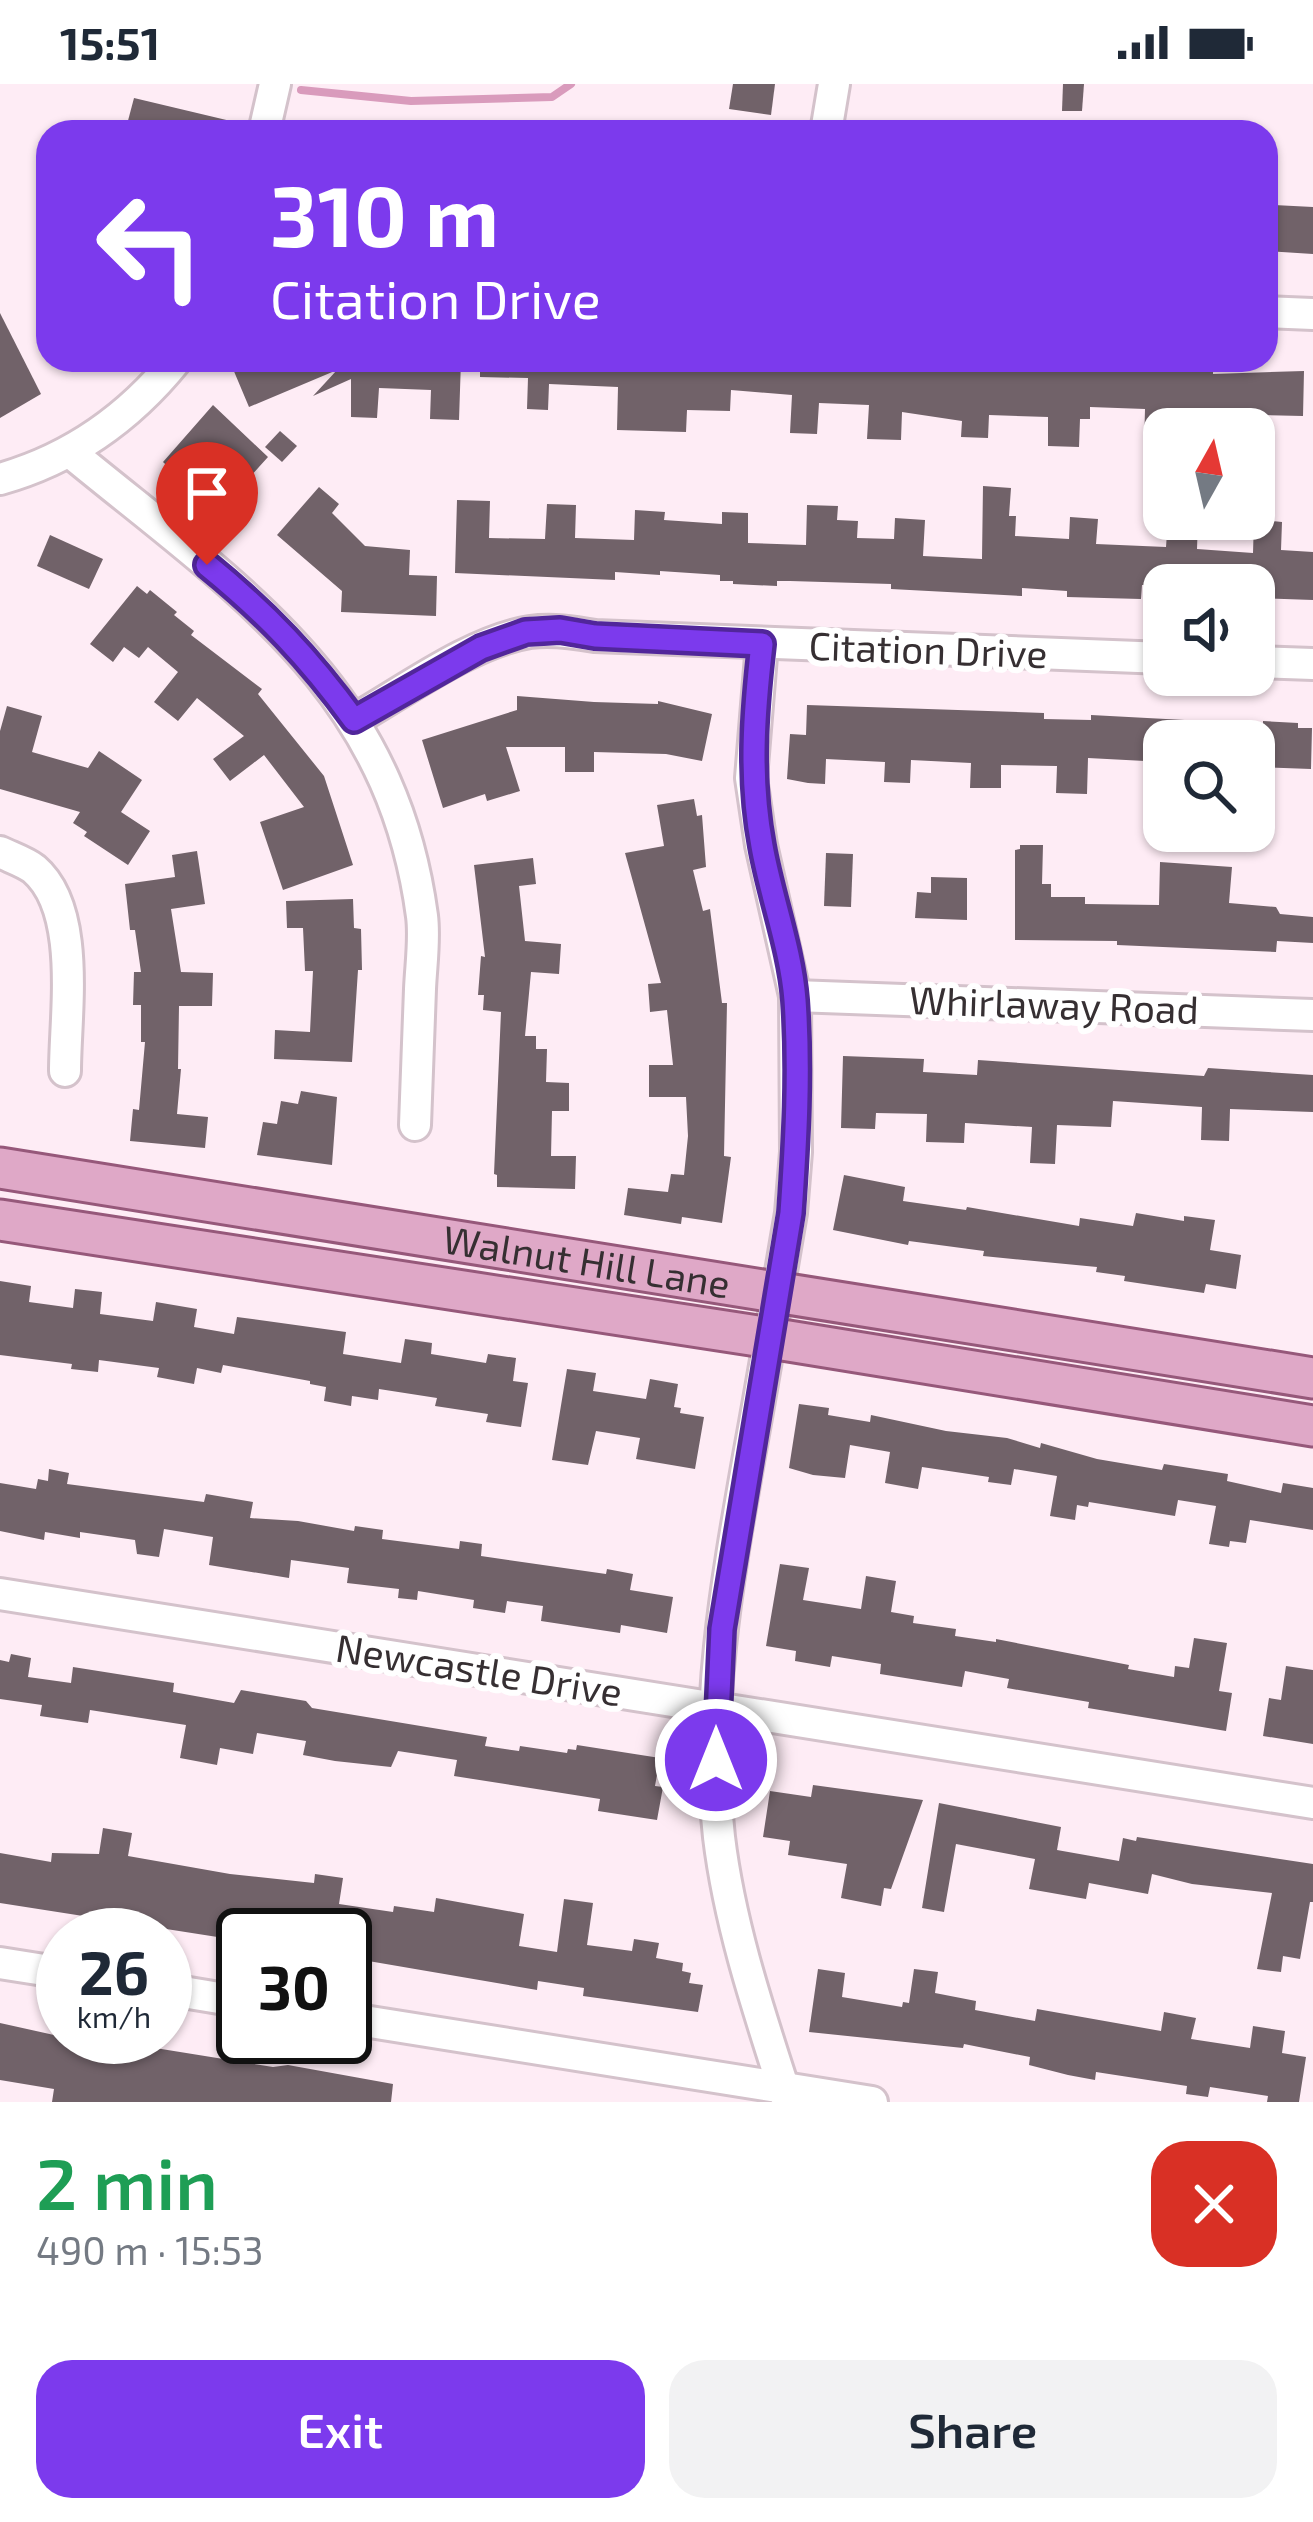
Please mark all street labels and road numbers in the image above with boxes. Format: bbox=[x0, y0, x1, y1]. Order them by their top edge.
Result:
street label: Citation Drive bbox=[808, 621, 1048, 676]
street label: Whirlaway Road bbox=[908, 975, 1200, 1032]
street label: Walnut Hill Lane bbox=[440, 1214, 734, 1306]
street label: Newcastle Drive bbox=[333, 1623, 626, 1714]

